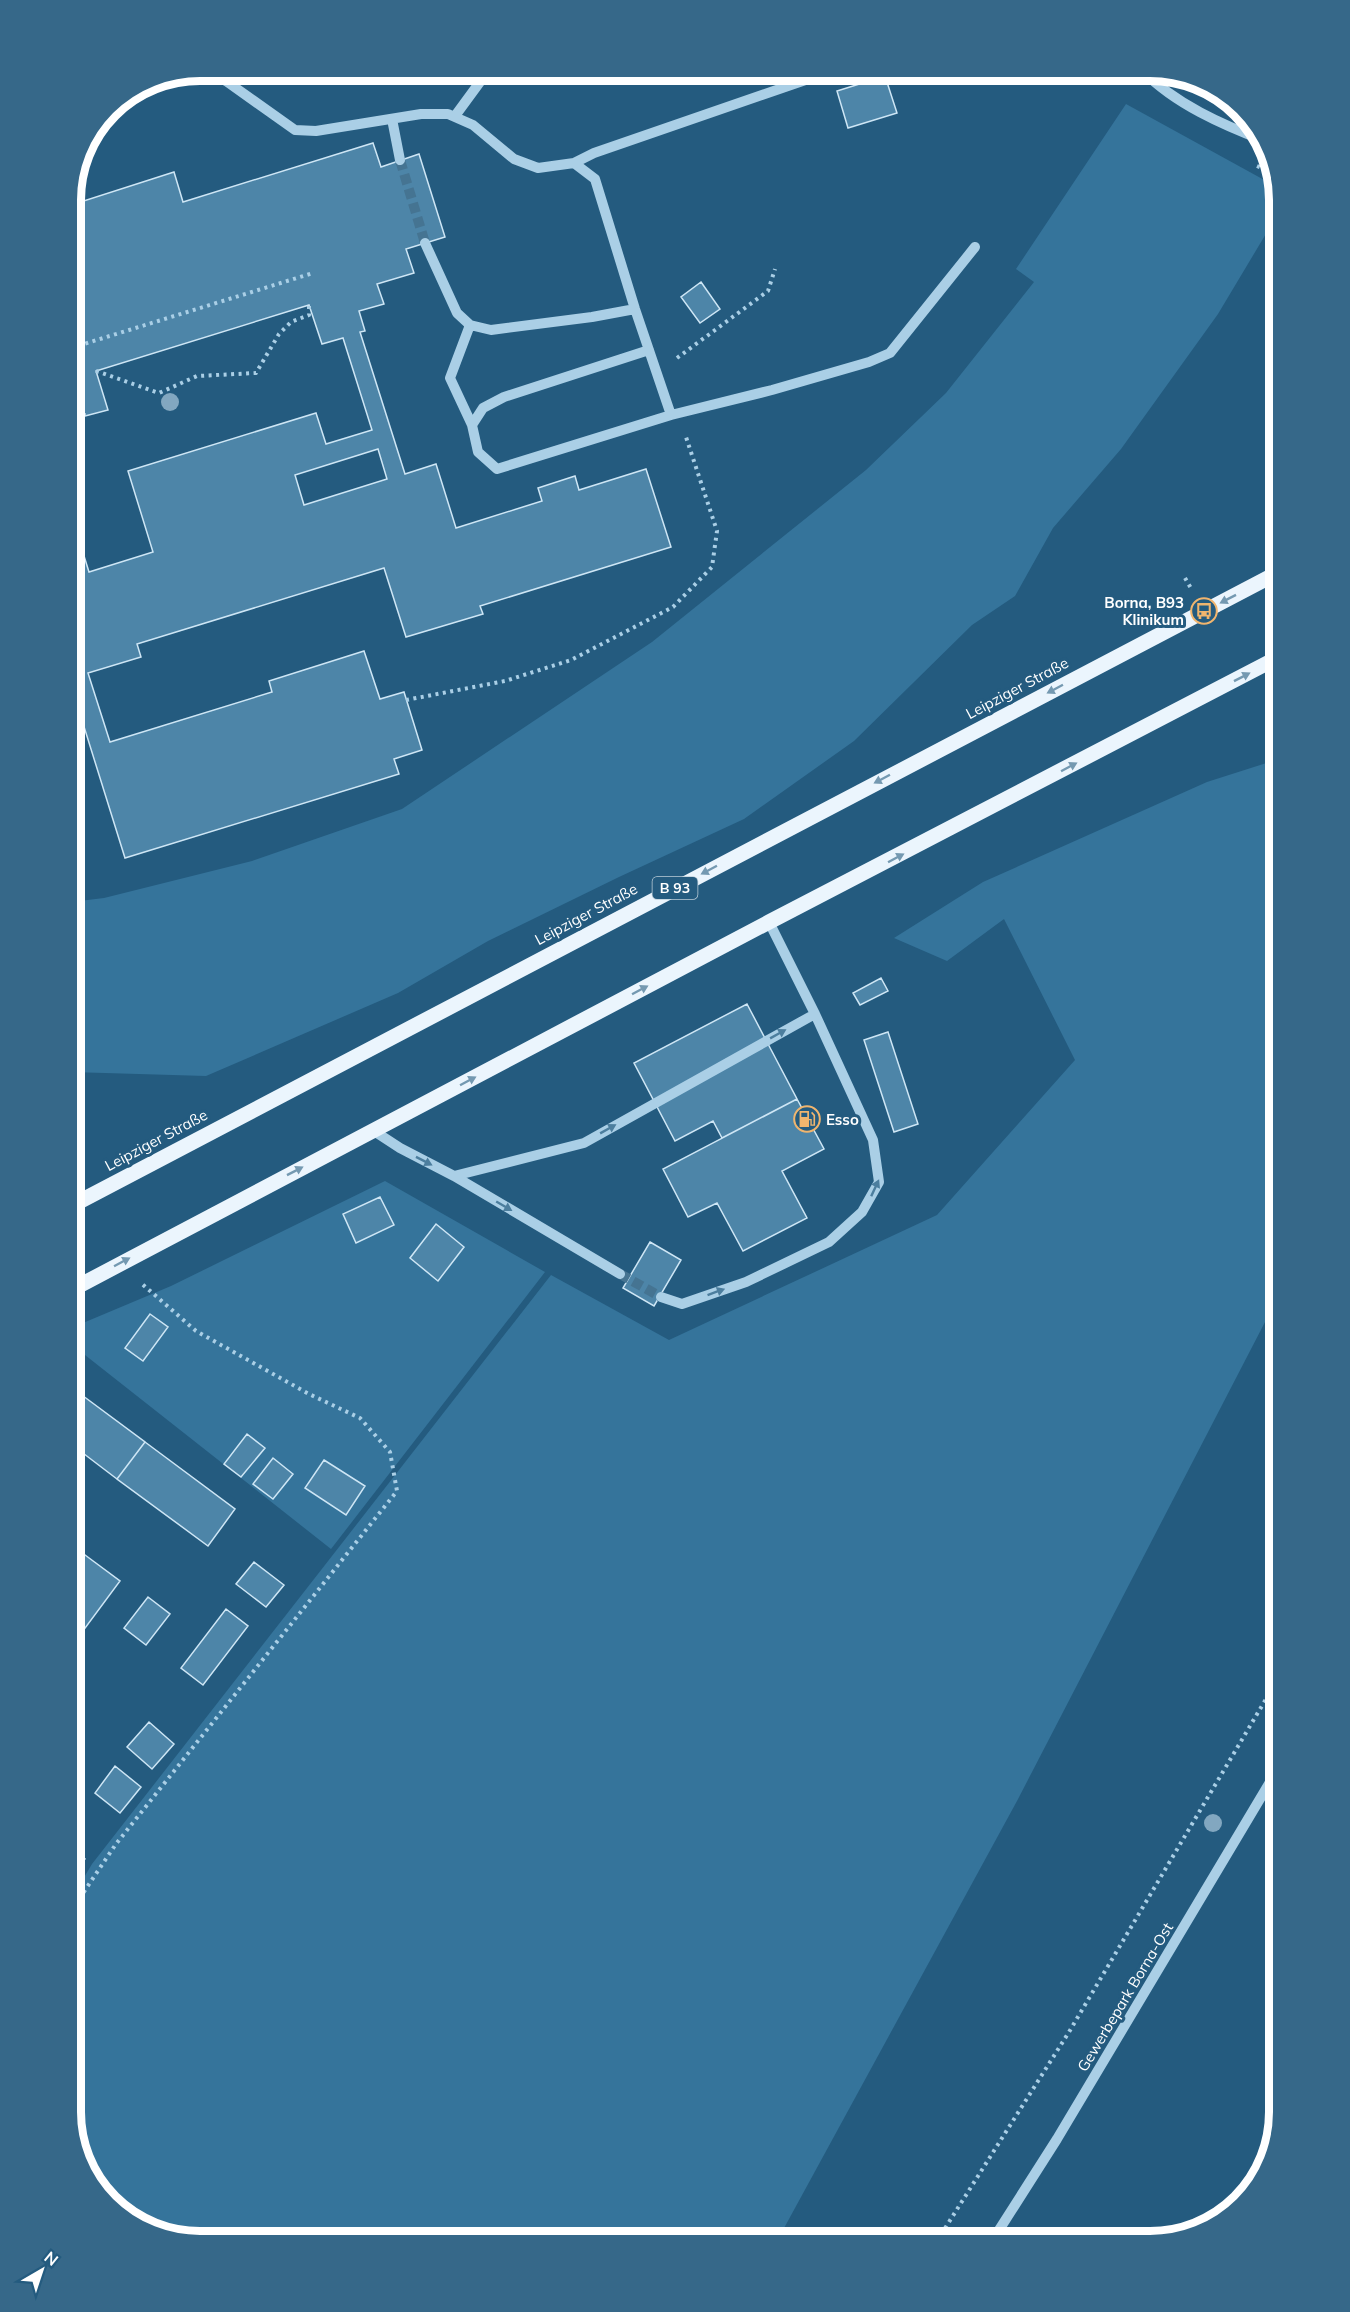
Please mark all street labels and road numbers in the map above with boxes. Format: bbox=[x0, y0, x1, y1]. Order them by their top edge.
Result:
street label: Leipziger Straße bbox=[963, 653, 1071, 723]
road number: B 93 bbox=[652, 877, 698, 899]
street label: Leipziger Straße bbox=[532, 879, 640, 949]
street label: Leipziger Straße bbox=[102, 1105, 210, 1175]
street label: Gewerbepark Borna-Ost bbox=[1073, 1919, 1177, 2075]

